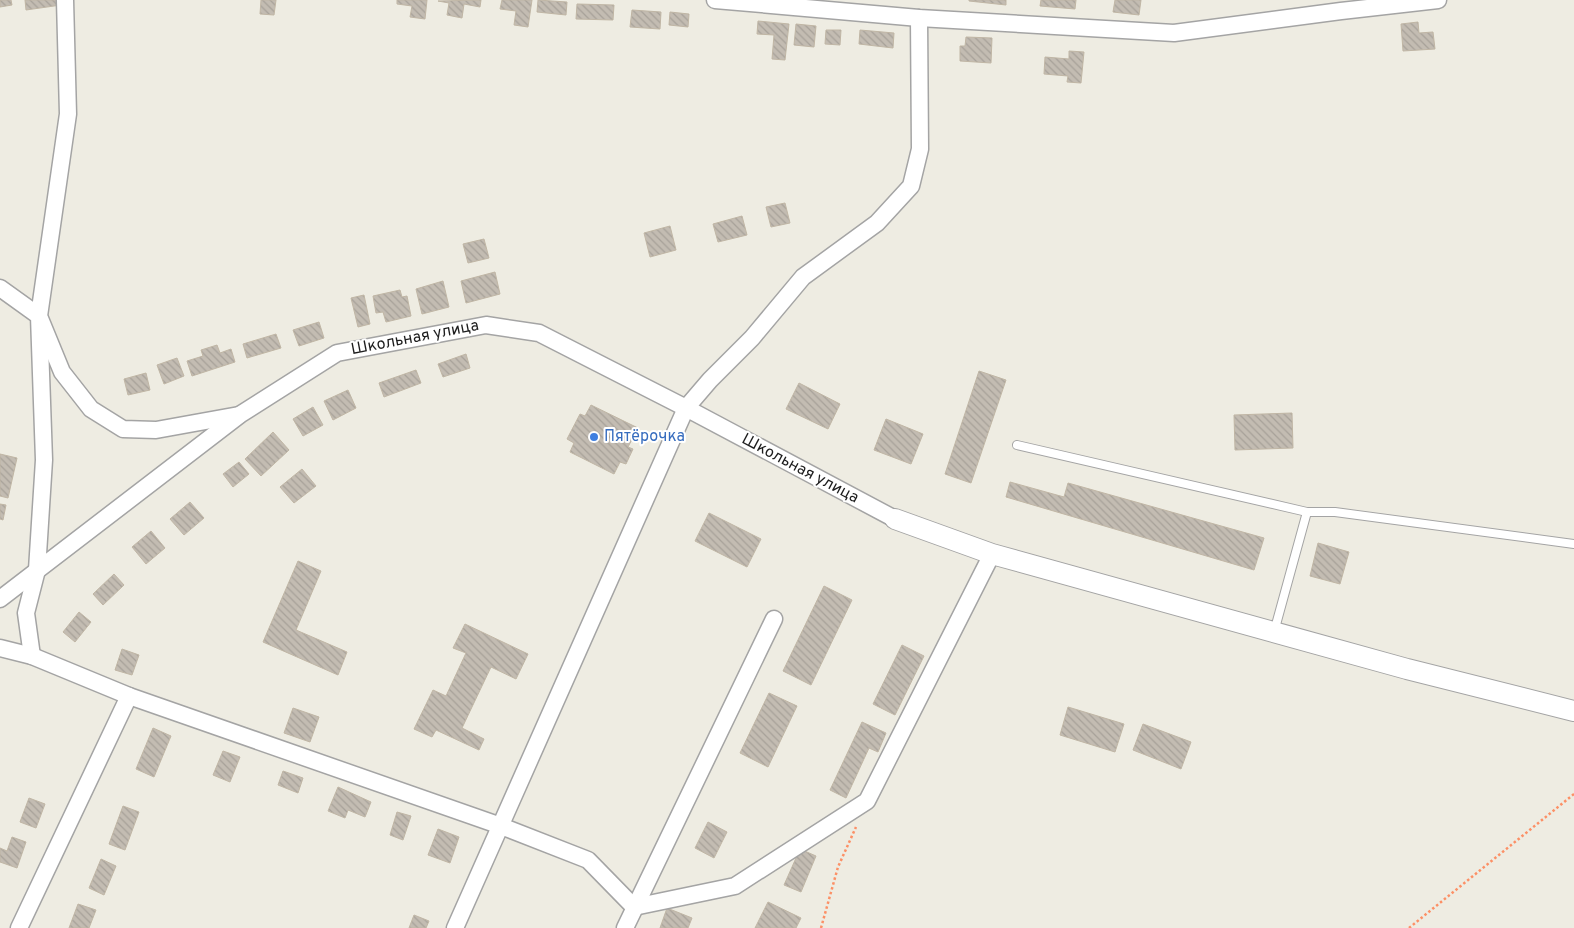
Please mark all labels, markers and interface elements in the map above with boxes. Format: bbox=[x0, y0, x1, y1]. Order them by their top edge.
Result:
street label: Школьная улица bbox=[349, 316, 481, 360]
place label: Пятёрочка bbox=[604, 427, 685, 447]
street label: Школьная улица bbox=[738, 430, 862, 508]
marker: Пятёрочка bbox=[588, 431, 600, 443]

